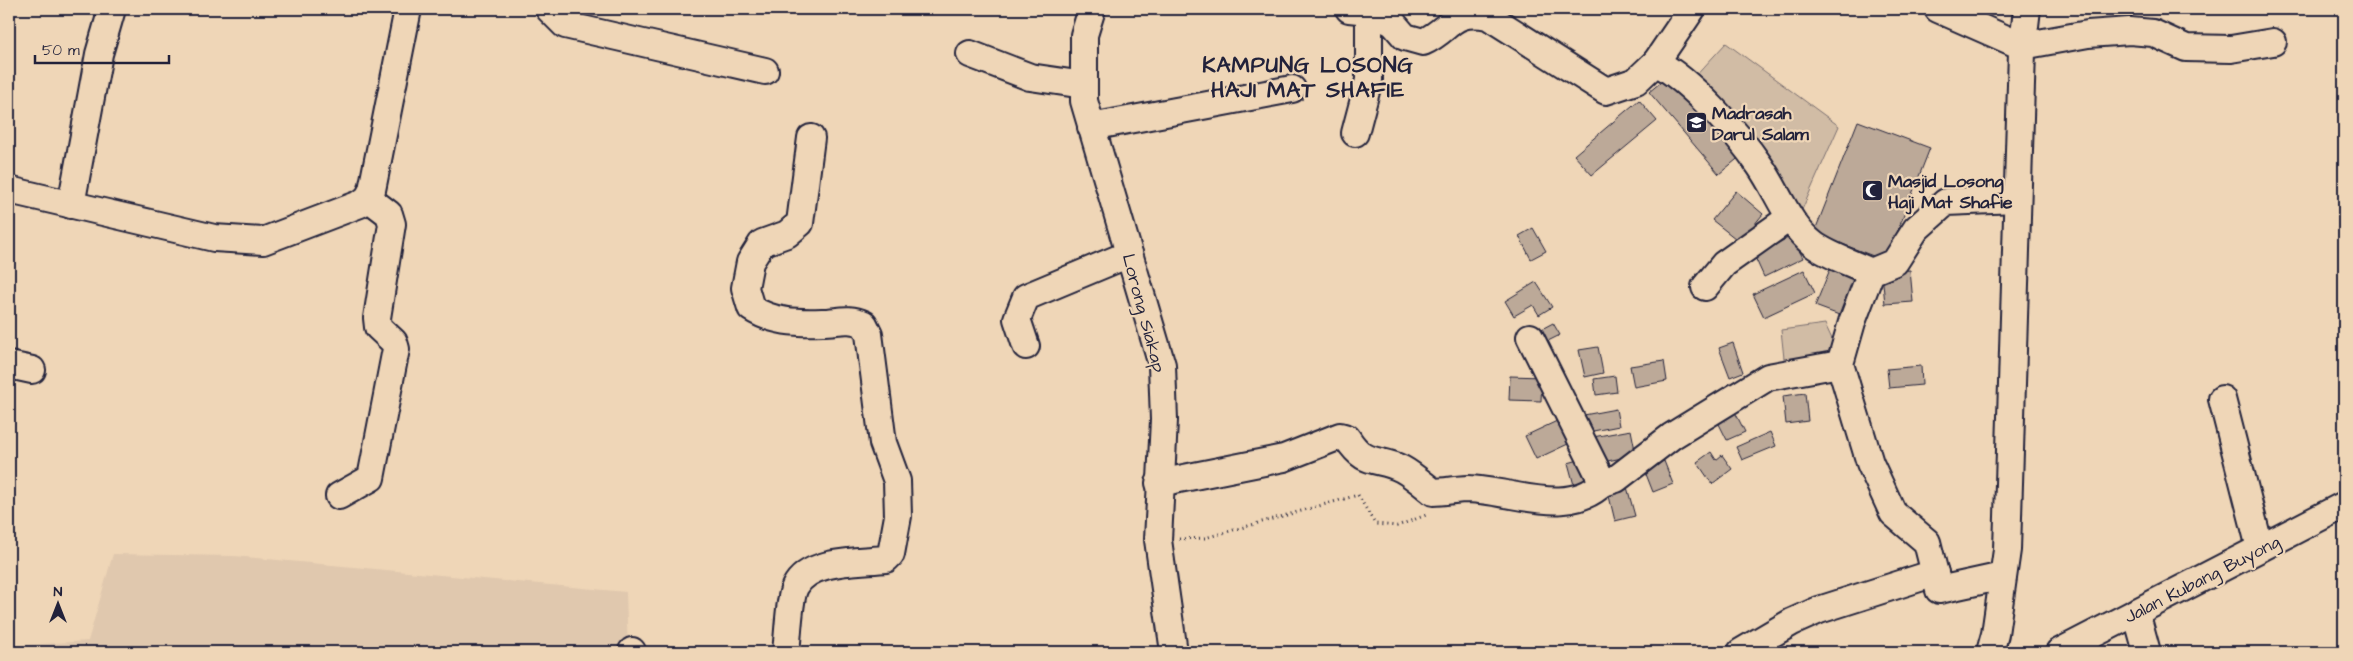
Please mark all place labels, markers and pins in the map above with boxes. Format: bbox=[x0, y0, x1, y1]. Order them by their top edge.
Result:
place label: Madrasah Darul Salam bbox=[1712, 101, 1810, 147]
school or university icon: Madrasah Darul Salam bbox=[1684, 111, 1708, 135]
place label: Masjid Losong Haji Mat Shafie bbox=[1888, 169, 2013, 215]
mosque icon: Masjid Losong Haji Mat Shafie bbox=[1860, 179, 1884, 203]

